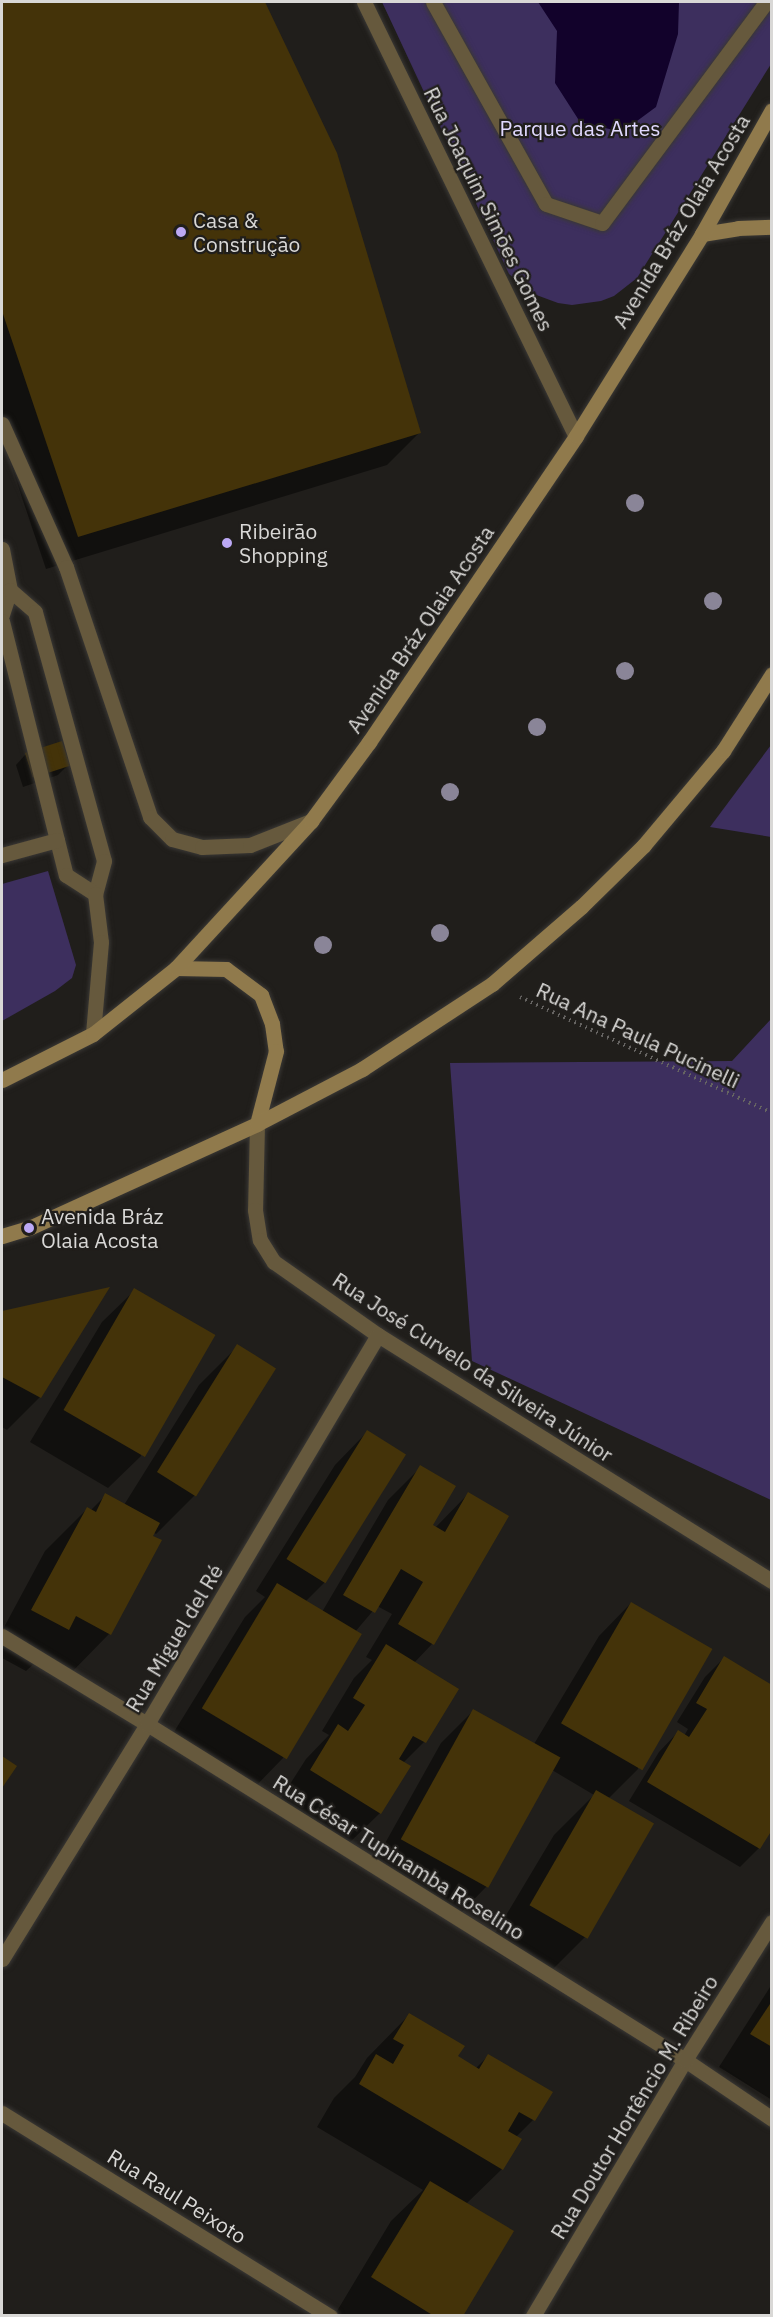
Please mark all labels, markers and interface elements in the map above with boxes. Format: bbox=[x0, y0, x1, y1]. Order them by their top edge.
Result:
street label: Rua Joaquim Simões Gomes bbox=[419, 83, 559, 335]
street label: Avenida Bráz Olaia Acosta bbox=[607, 109, 755, 333]
park label: Parque das Artes bbox=[500, 115, 660, 141]
place label: Casa & Construção bbox=[193, 207, 300, 257]
marker: Casa & Construção bbox=[174, 225, 188, 239]
place label: Ribeirão Shopping bbox=[239, 518, 328, 568]
street label: Avenida Bráz Olaia Acosta bbox=[341, 520, 499, 738]
marker: Ribeirão Shopping bbox=[220, 536, 234, 550]
street label: Rua Ana Paula Pucinelli bbox=[532, 977, 744, 1093]
place label: Avenida Bráz Olaia Acosta bbox=[41, 1203, 164, 1253]
marker: Avenida Bráz Olaia Acosta bbox=[22, 1221, 36, 1235]
street label: Rua José Curvelo da Silveira Júnior bbox=[328, 1267, 618, 1467]
street label: Rua Miguel del Ré bbox=[120, 1560, 228, 1716]
street label: Rua César Tupinamba Roselino bbox=[269, 1769, 529, 1945]
street label: Rua Doutor Hortêncio M. Ribeiro bbox=[545, 1970, 723, 2244]
street label: Rua Raul Peixoto bbox=[103, 2143, 251, 2249]

